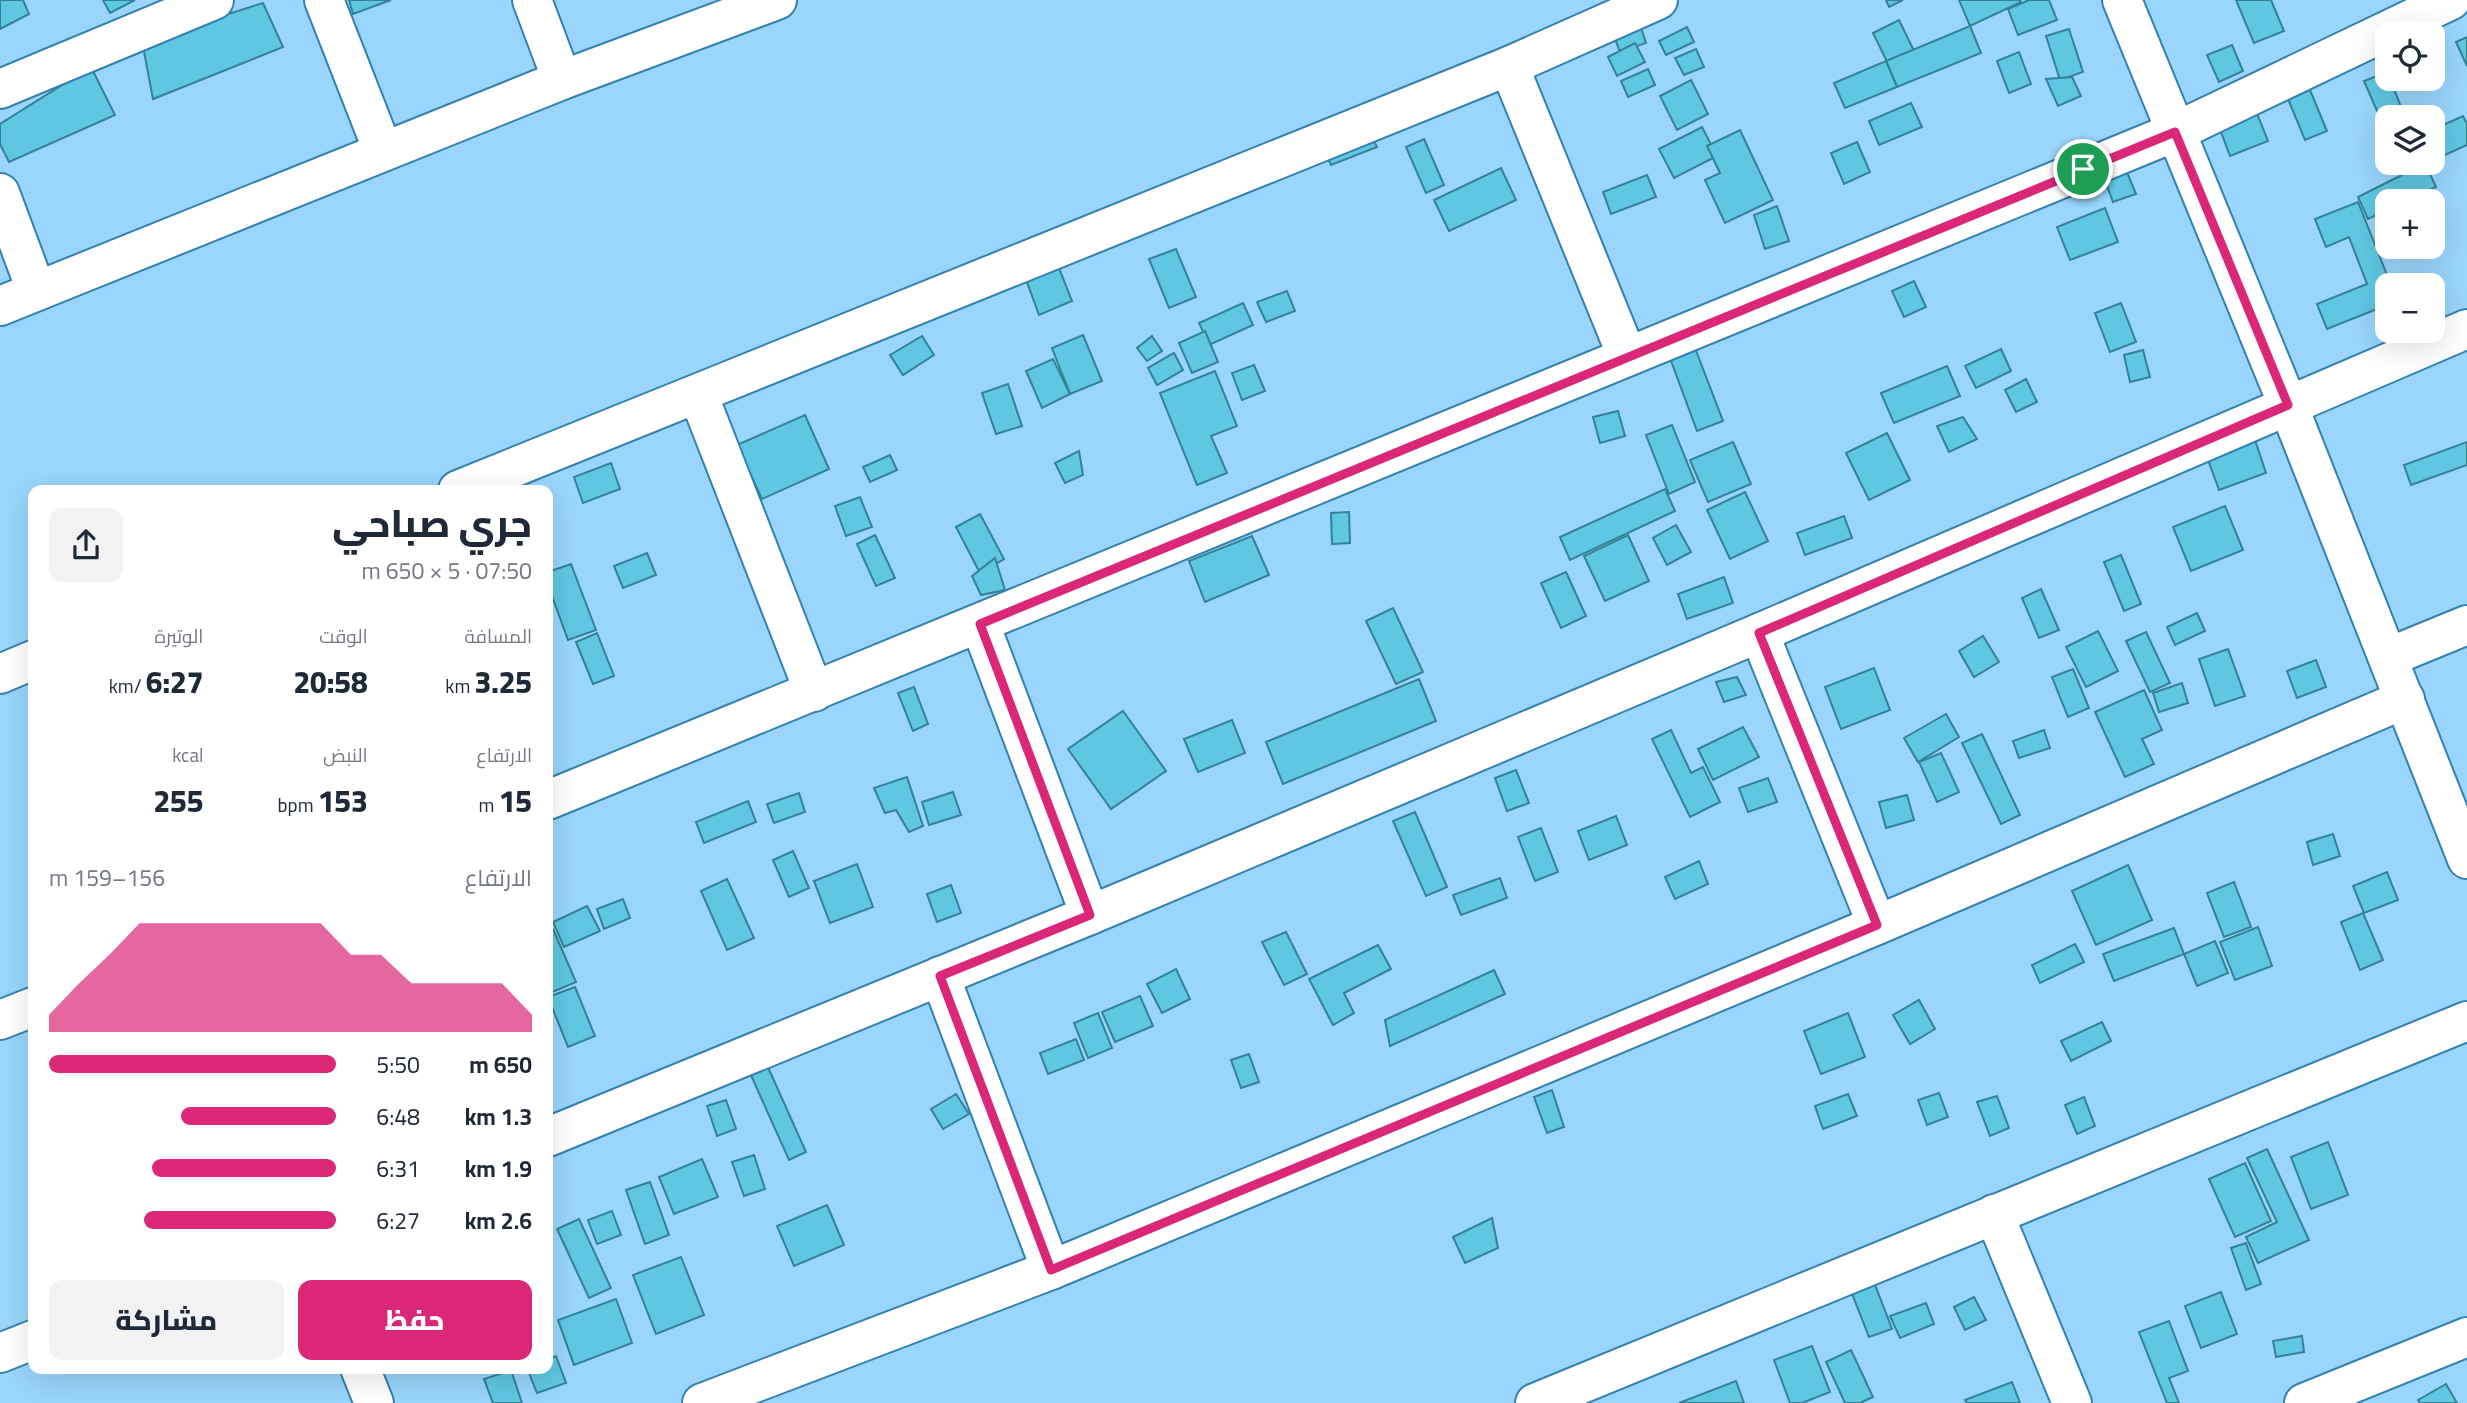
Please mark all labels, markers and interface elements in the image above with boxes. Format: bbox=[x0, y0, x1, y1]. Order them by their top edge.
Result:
map controls bbox=[2375, 21, 2445, 343]
button: locate bbox=[2375, 21, 2445, 91]
button: layers bbox=[2375, 105, 2445, 175]
pin bbox=[2053, 139, 2113, 199]
icon: arrive bbox=[2064, 150, 2102, 188]
button: + bbox=[2375, 189, 2445, 259]
button: − bbox=[2375, 273, 2445, 343]
text: جري صباحي bbox=[332, 487, 532, 559]
button: share bbox=[49, 508, 123, 582]
text: 07:50 · 5 × 650 m bbox=[361, 549, 532, 592]
text: الوتيرة bbox=[155, 618, 203, 654]
text: الوقت bbox=[319, 618, 368, 654]
text: المسافة bbox=[464, 618, 532, 654]
text: 6:27 bbox=[146, 654, 203, 710]
text: 20:58 bbox=[293, 654, 368, 710]
text: 3.25 bbox=[475, 654, 532, 710]
text: /km bbox=[109, 668, 146, 704]
text: km bbox=[445, 668, 475, 704]
text: kcal bbox=[172, 737, 203, 773]
text: النبض bbox=[323, 737, 368, 773]
text: الارتفاع bbox=[476, 737, 532, 773]
text: 255 bbox=[153, 773, 203, 829]
text: 153 bbox=[318, 773, 368, 829]
text: 15 bbox=[499, 773, 532, 829]
text: bpm bbox=[278, 787, 318, 823]
text: m bbox=[479, 787, 499, 823]
text: 156–159 m bbox=[49, 856, 165, 899]
text: الارتفاع bbox=[465, 856, 532, 899]
text: 5:50 bbox=[376, 1043, 420, 1086]
text: 650 m bbox=[469, 1043, 532, 1086]
text: 6:48 bbox=[376, 1095, 420, 1138]
text: 1.3 km bbox=[465, 1095, 532, 1138]
text: 6:31 bbox=[376, 1147, 420, 1190]
text: 1.9 km bbox=[465, 1147, 532, 1190]
text: 6:27 bbox=[376, 1199, 420, 1242]
text: 2.6 km bbox=[465, 1199, 532, 1242]
button: مشاركة bbox=[49, 1280, 284, 1360]
button: حفظ bbox=[298, 1280, 532, 1360]

